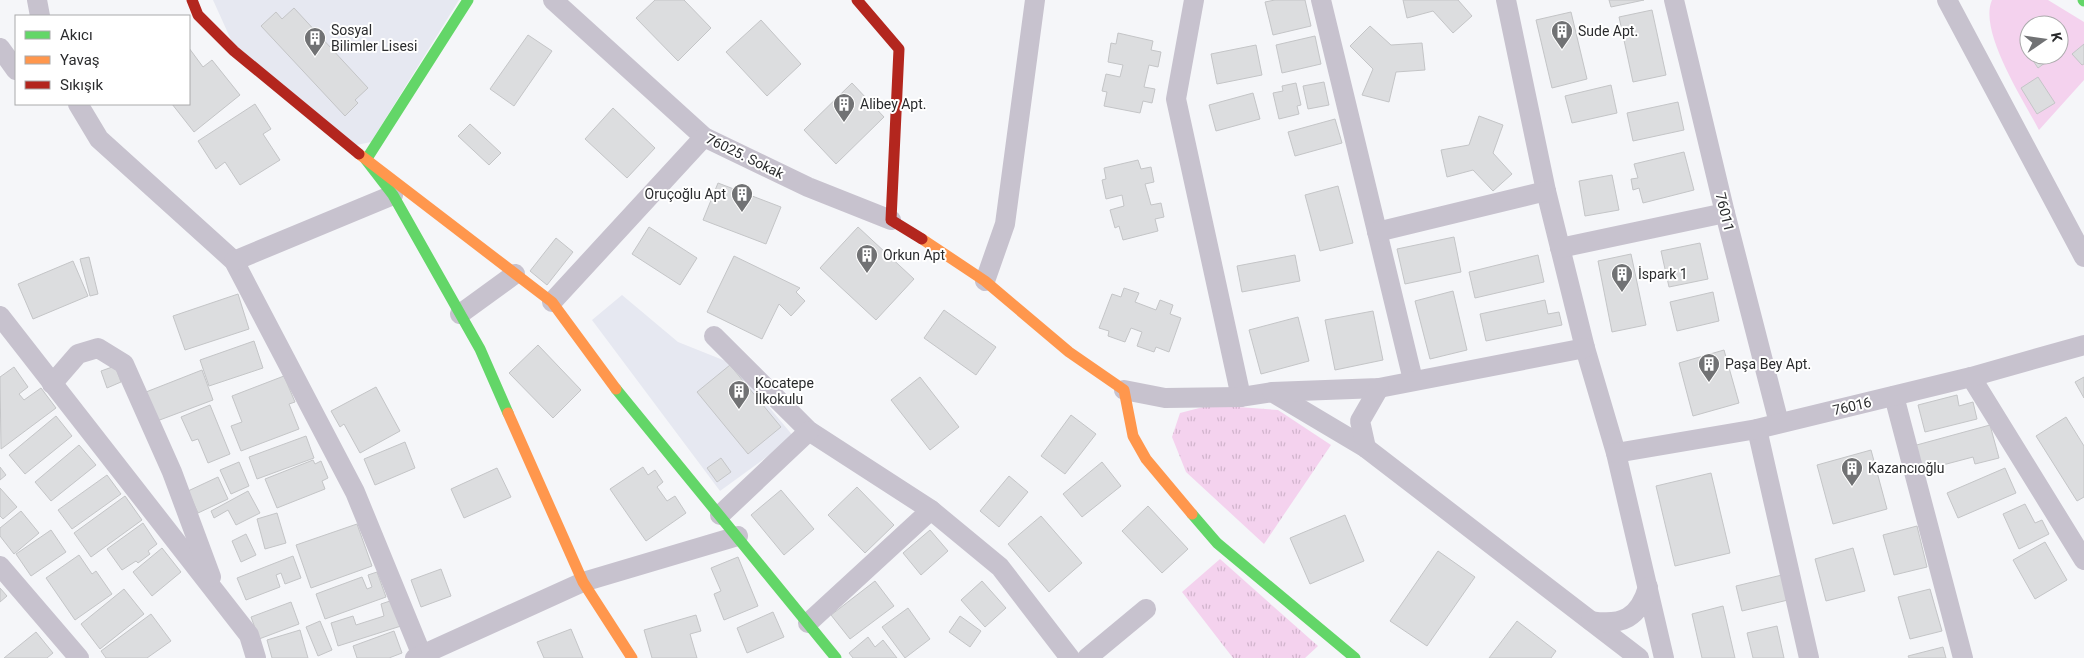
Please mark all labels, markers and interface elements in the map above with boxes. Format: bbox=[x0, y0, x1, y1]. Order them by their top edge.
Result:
legend bbox=[15, 15, 190, 105]
north arrow bbox=[2019, 15, 2069, 65]
building icon: Sude Apt. bbox=[1550, 19, 1574, 50]
place label: Sosyal Bilimler Lisesi bbox=[331, 22, 417, 54]
place label: Sude Apt. bbox=[1578, 23, 1638, 39]
text: Akıcı bbox=[60, 26, 93, 44]
building icon: Sosyal Bilimler Lisesi bbox=[303, 26, 327, 57]
text: K bbox=[2048, 31, 2065, 43]
text: Yavaş bbox=[60, 51, 100, 69]
text: Sıkışık bbox=[60, 76, 103, 94]
building icon: Alibey Apt. bbox=[832, 92, 856, 123]
place label: Alibey Apt. bbox=[860, 96, 927, 112]
street label: 76025. Sokak bbox=[703, 130, 787, 182]
building icon: Oruçoğlu Apt bbox=[730, 182, 754, 213]
place label: Oruçoğlu Apt bbox=[645, 186, 726, 202]
street label: 76011 bbox=[1712, 191, 1738, 233]
building icon: Orkun Apt bbox=[855, 243, 879, 274]
place label: Orkun Apt bbox=[883, 247, 945, 263]
building icon: İspark 1 bbox=[1610, 262, 1634, 293]
place label: İspark 1 bbox=[1638, 266, 1688, 282]
building icon: Paşa Bey Apt. bbox=[1697, 352, 1721, 383]
place label: Paşa Bey Apt. bbox=[1725, 356, 1811, 372]
place label: Kocatepe İlkokulu bbox=[755, 375, 814, 407]
building icon: Kocatepe İlkokulu bbox=[727, 379, 751, 410]
street label: 76016 bbox=[1831, 394, 1873, 418]
building icon: Kazancıoğlu bbox=[1840, 456, 1864, 487]
place label: Kazancıoğlu bbox=[1868, 460, 1944, 476]

